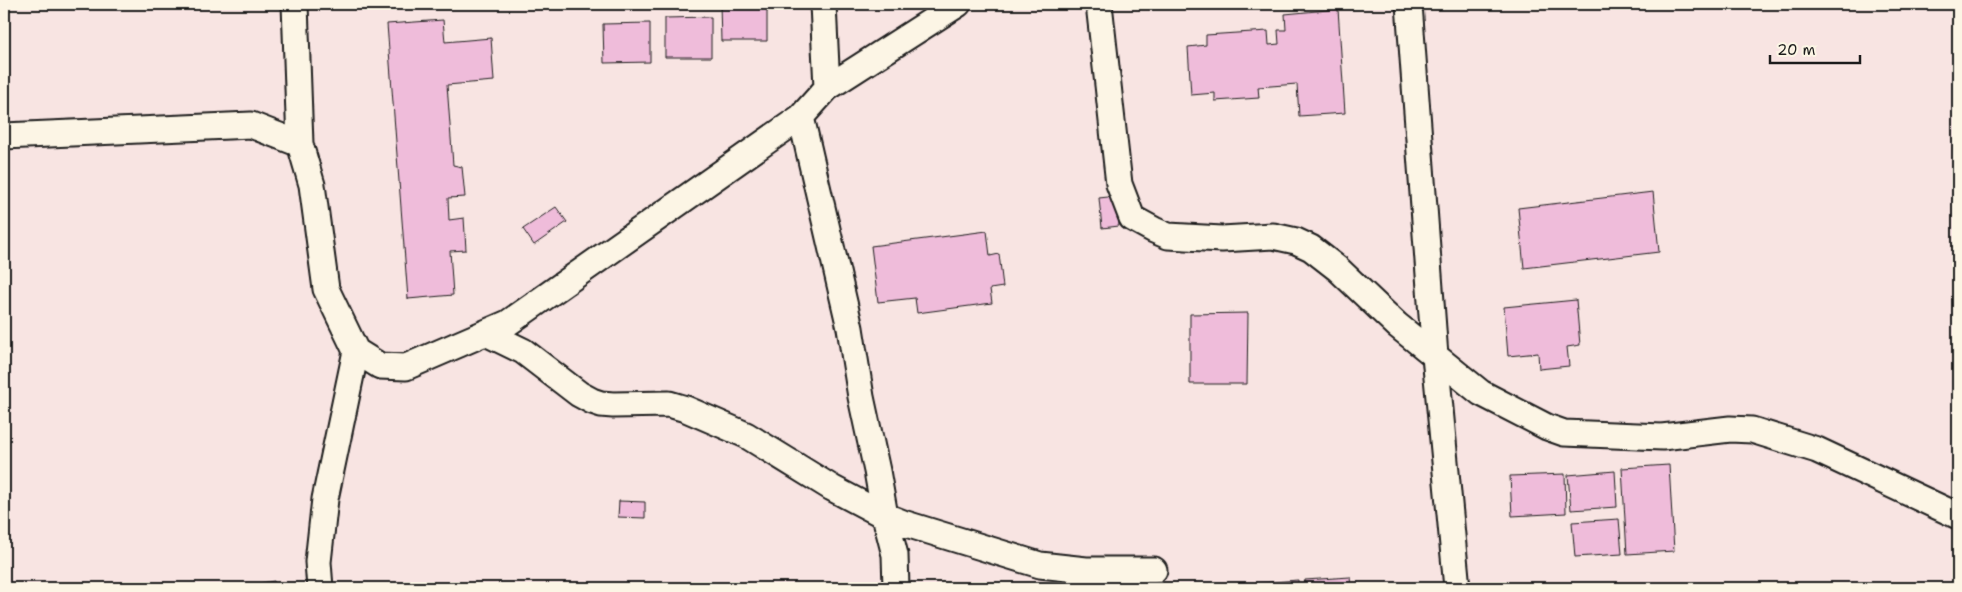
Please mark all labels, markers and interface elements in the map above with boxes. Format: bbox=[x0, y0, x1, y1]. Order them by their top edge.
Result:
scale bar bbox=[1770, 32, 1860, 64]
text: 20 m bbox=[1777, 40, 1816, 60]

